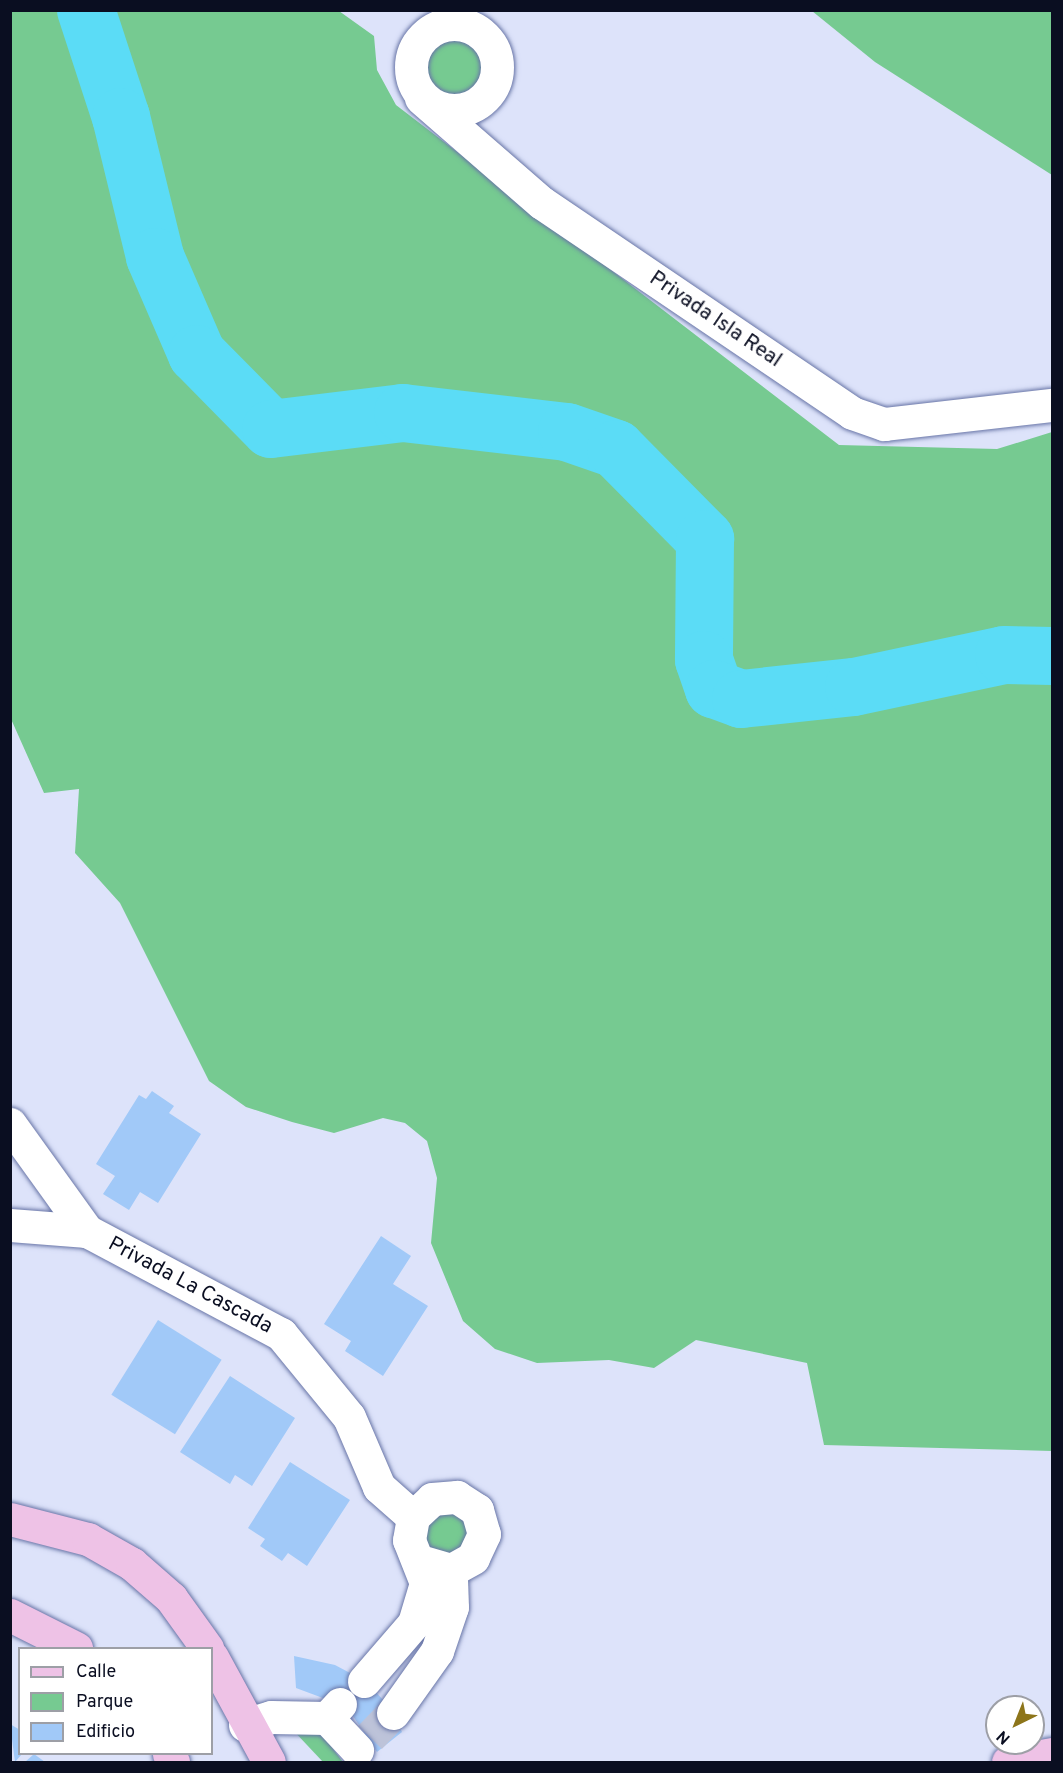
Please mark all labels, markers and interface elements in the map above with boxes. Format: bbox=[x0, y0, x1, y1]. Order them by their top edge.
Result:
street label: Privada Isla Real bbox=[644, 266, 786, 374]
street label: Privada La Cascada bbox=[103, 1232, 277, 1340]
legend bbox=[18, 1647, 213, 1755]
text: Calle bbox=[76, 1661, 116, 1684]
text: Parque bbox=[76, 1691, 133, 1714]
north arrow bbox=[985, 1695, 1045, 1755]
text: Edificio bbox=[76, 1721, 135, 1744]
text: N bbox=[993, 1725, 1015, 1748]

